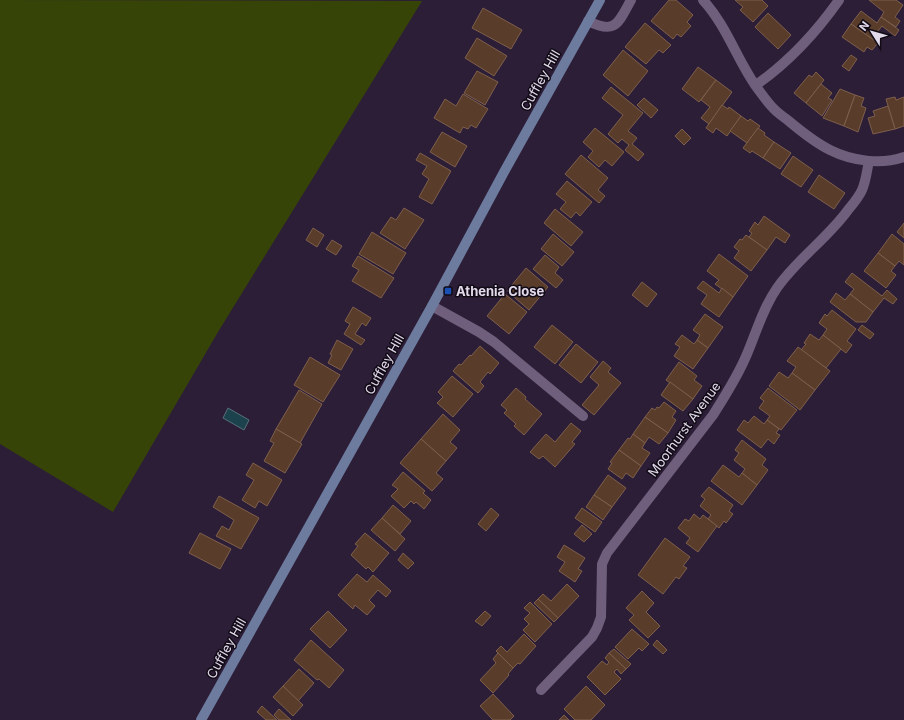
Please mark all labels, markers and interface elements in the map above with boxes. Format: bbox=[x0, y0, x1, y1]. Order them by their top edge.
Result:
north arrow bbox=[852, 12, 892, 52]
text: N bbox=[856, 18, 872, 34]
street label: Cuffley Hill bbox=[517, 47, 563, 113]
place label: Athenia Close bbox=[456, 283, 545, 299]
marker: Athenia Close bbox=[443, 286, 453, 296]
street label: Cuffley Hill bbox=[361, 331, 407, 397]
street label: Moorhurst Avenue bbox=[644, 379, 724, 479]
street label: Cuffley Hill bbox=[203, 615, 249, 681]

